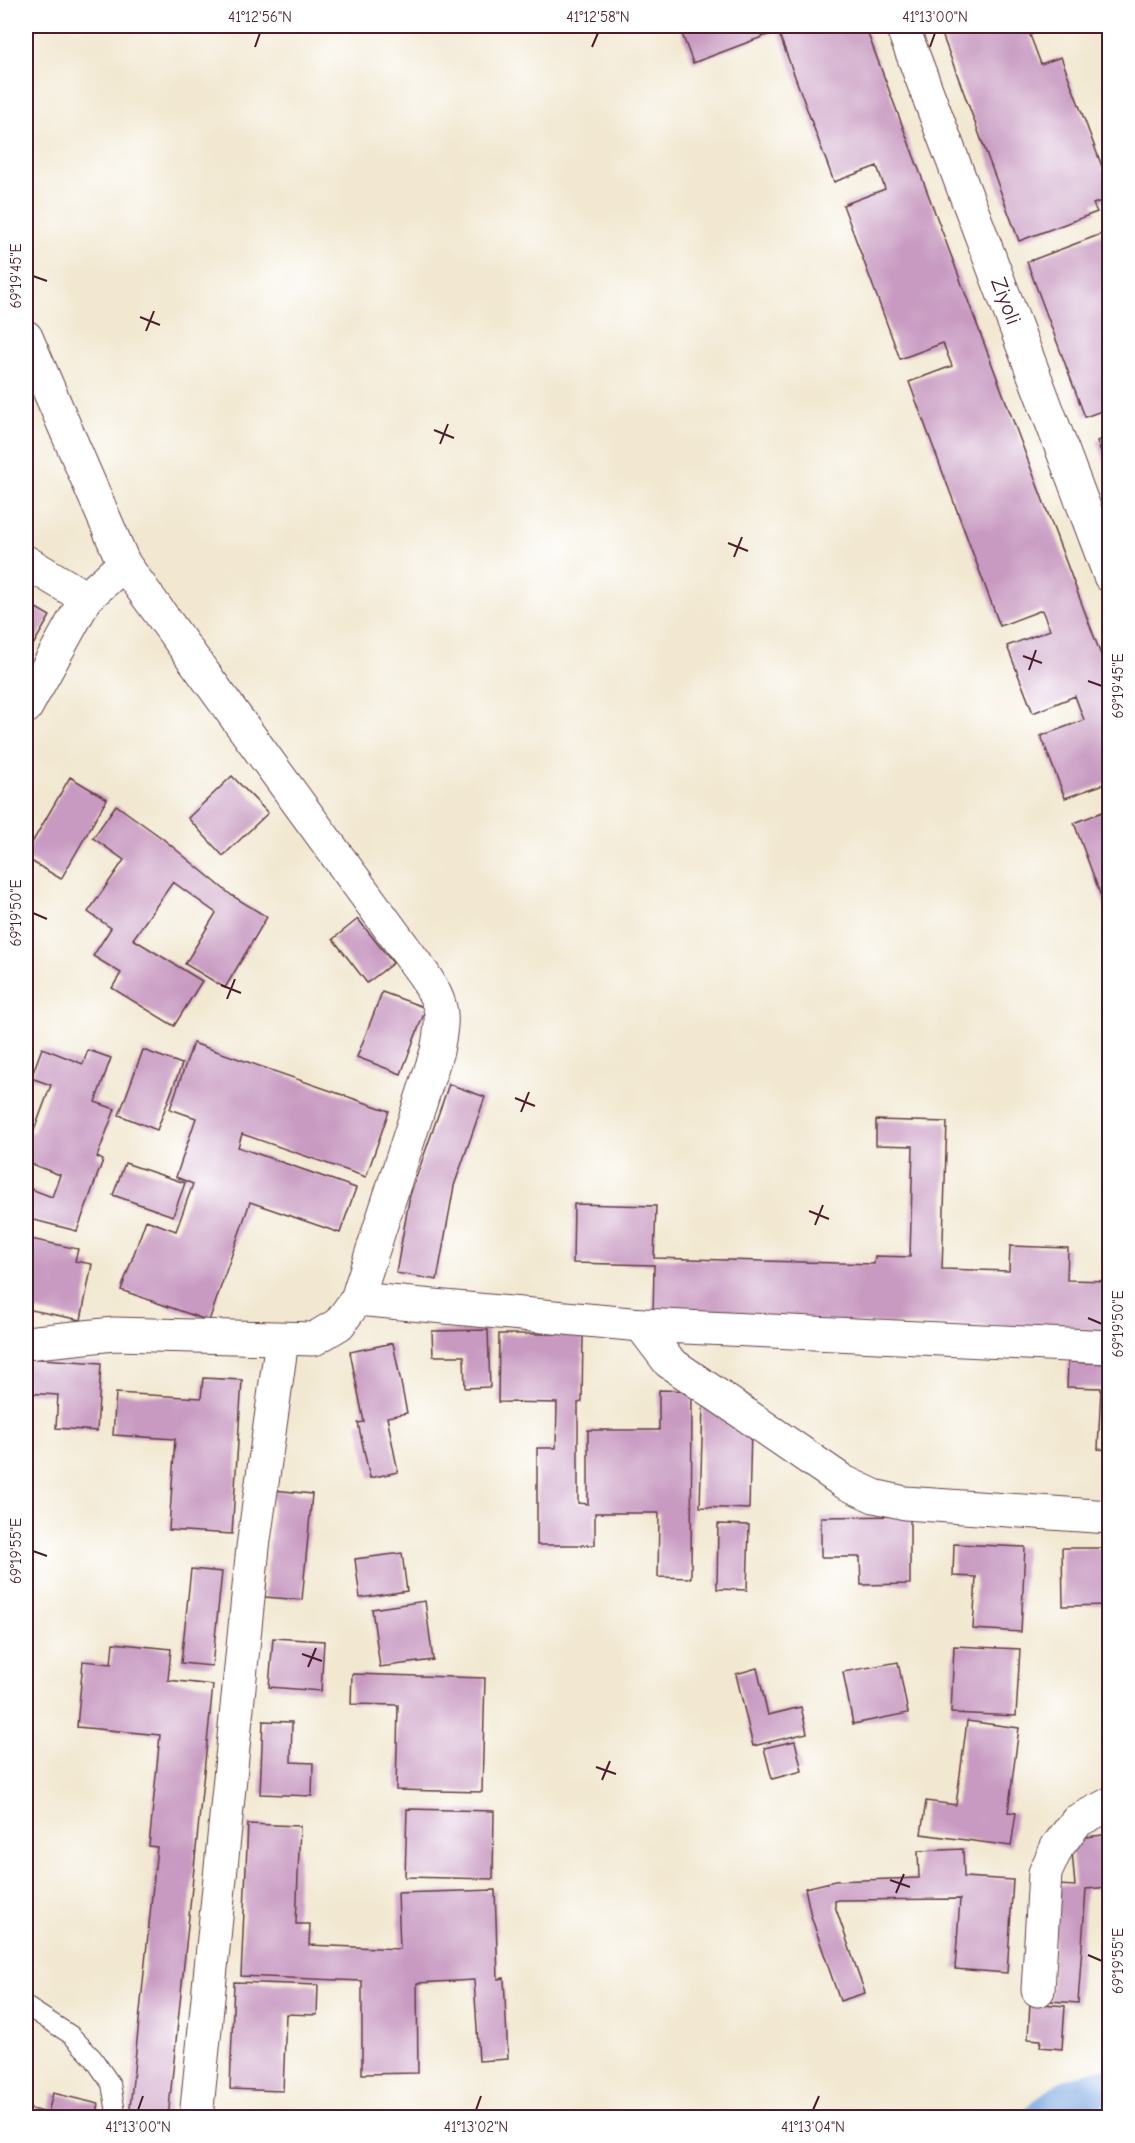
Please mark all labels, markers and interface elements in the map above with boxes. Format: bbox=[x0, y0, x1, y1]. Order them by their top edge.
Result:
text: 41°12'56"N bbox=[228, 8, 292, 26]
text: 41°12'58"N bbox=[566, 8, 630, 26]
text: 41°13'00"N bbox=[902, 8, 968, 26]
text: 69°19'45"E bbox=[7, 243, 25, 309]
street label: Ziyoli bbox=[985, 274, 1027, 328]
text: 69°19'45"E bbox=[1109, 653, 1127, 719]
text: 69°19'50"E bbox=[7, 879, 25, 947]
text: 69°19'50"E bbox=[1109, 1290, 1127, 1358]
text: 69°19'55"E bbox=[7, 1518, 25, 1584]
text: 69°19'55"E bbox=[1109, 1928, 1127, 1994]
text: 41°13'00"N bbox=[105, 2118, 171, 2136]
text: 41°13'02"N bbox=[444, 2118, 508, 2136]
text: 41°13'04"N bbox=[781, 2118, 845, 2136]

